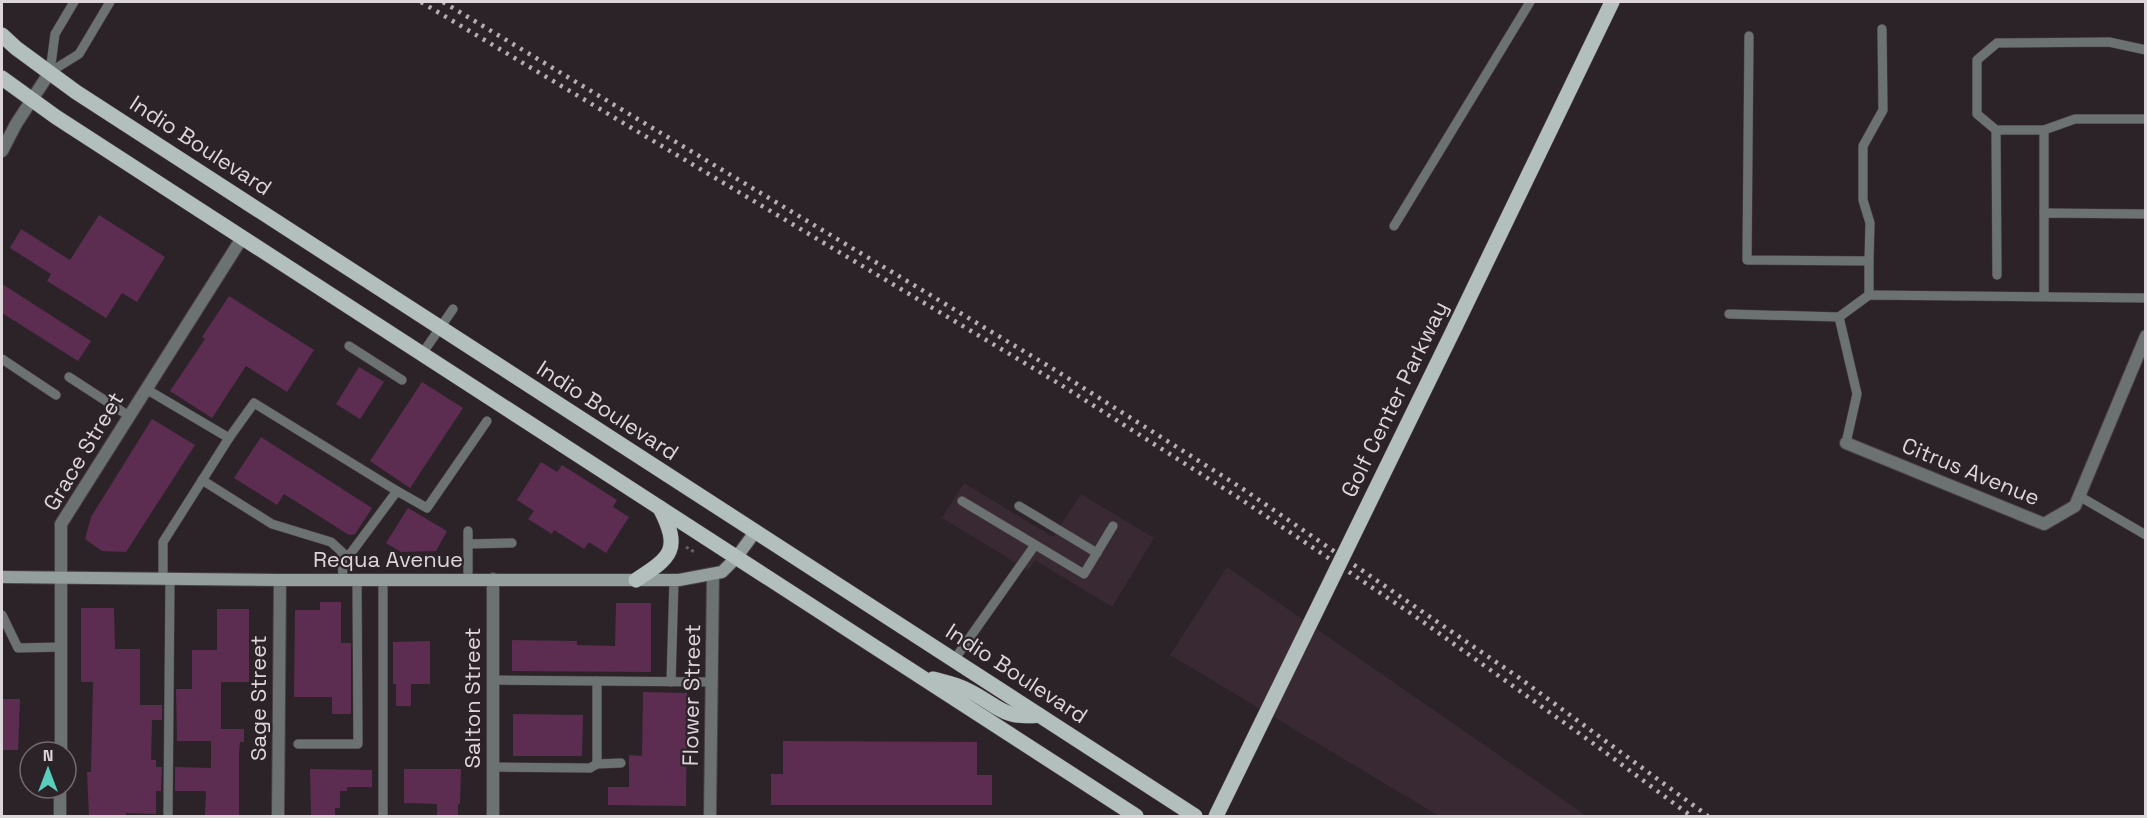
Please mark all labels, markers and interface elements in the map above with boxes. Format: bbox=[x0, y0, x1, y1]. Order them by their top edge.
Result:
street label: Indio Boulevard bbox=[125, 89, 277, 201]
street label: Golf Center Parkway bbox=[1334, 296, 1454, 502]
street label: Indio Boulevard bbox=[532, 354, 684, 466]
street label: Grace Street bbox=[37, 386, 129, 516]
street label: Citrus Avenue bbox=[1898, 431, 2044, 511]
street label: Requa Avenue bbox=[313, 545, 463, 573]
street label: Indio Boulevard bbox=[941, 617, 1093, 729]
street label: Flower Street bbox=[676, 624, 706, 766]
street label: Salton Street bbox=[458, 627, 486, 769]
street label: Sage Street bbox=[244, 635, 272, 761]
north arrow bbox=[18, 740, 78, 800]
text: N bbox=[43, 745, 53, 766]

